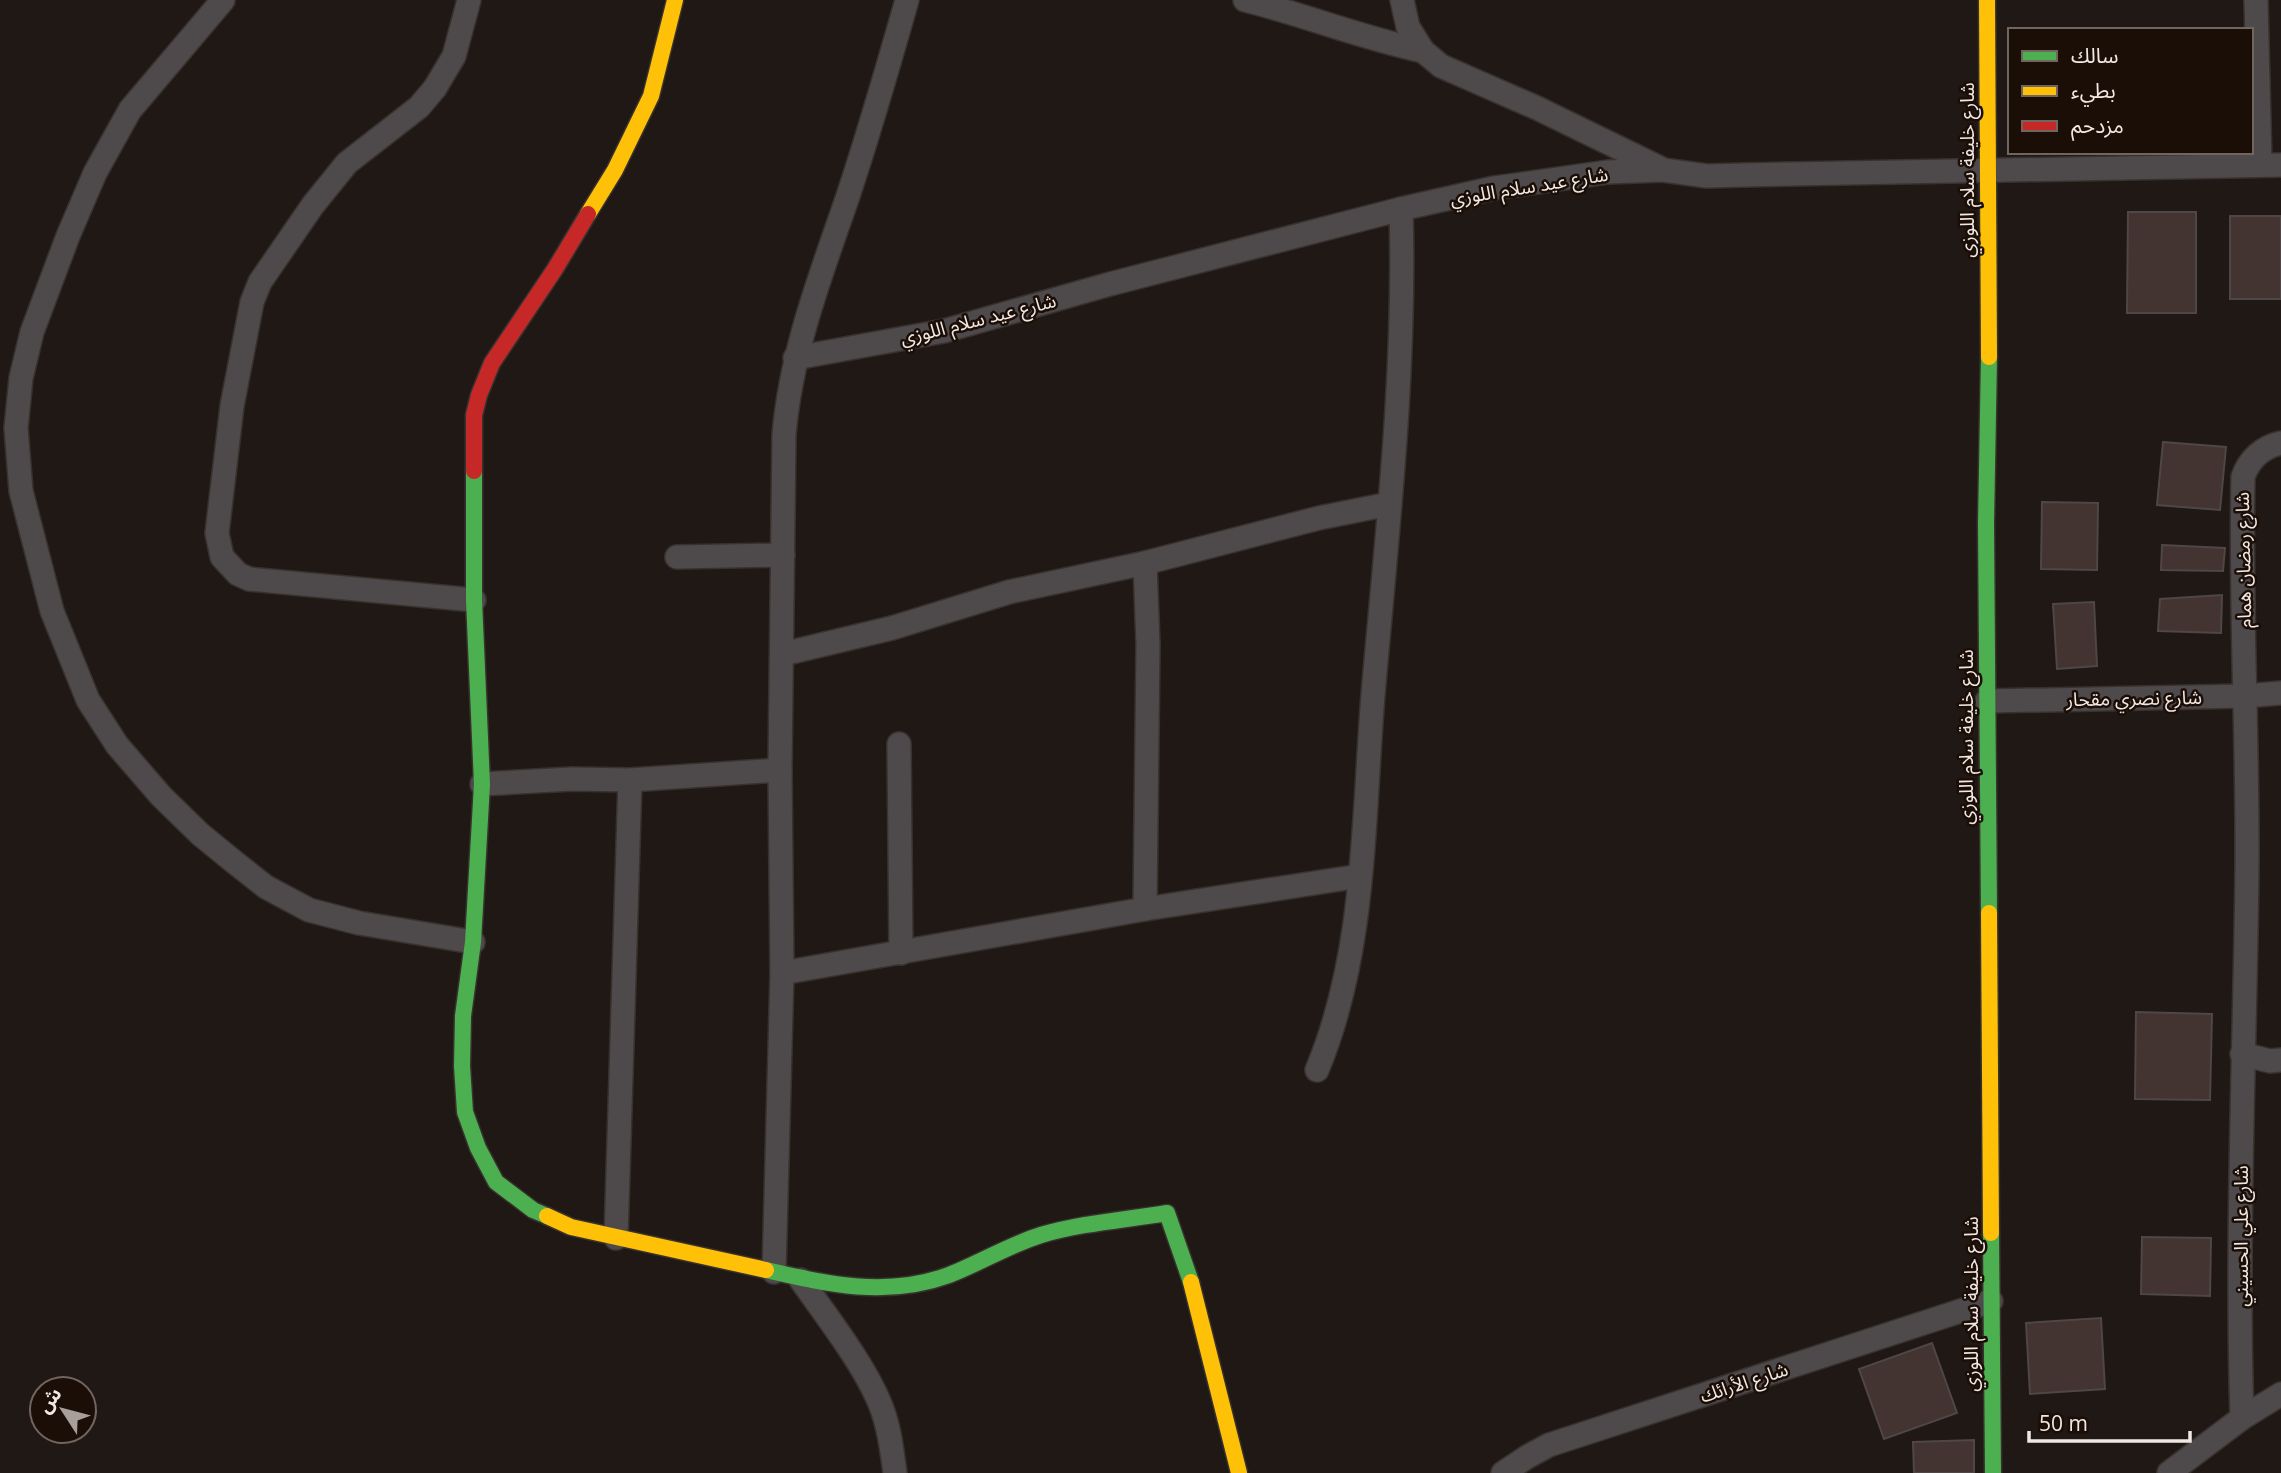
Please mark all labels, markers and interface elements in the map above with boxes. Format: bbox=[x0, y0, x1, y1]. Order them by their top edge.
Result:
legend bbox=[2008, 28, 2253, 154]
text: سالك bbox=[2071, 41, 2118, 69]
text: بطيء bbox=[2071, 76, 2116, 107]
street label: شارع خليفة سلام اللوزي bbox=[1954, 82, 1982, 258]
text: مزدحم bbox=[2071, 111, 2124, 141]
street label: شارع عيد سلام اللوزي bbox=[1448, 161, 1610, 214]
street label: شارع عيد سلام اللوزي bbox=[897, 287, 1059, 353]
street label: شارع رمضان همام bbox=[2229, 492, 2259, 628]
street label: شارع خليفة سلام اللوزي bbox=[1953, 649, 1981, 825]
street label: شارع نصري مقحار bbox=[2065, 684, 2202, 715]
street label: شارع علي الحسيني bbox=[2228, 1165, 2256, 1307]
street label: شارع خليفة سلام اللوزي bbox=[1958, 1216, 1986, 1392]
street label: شارع الأرائك bbox=[1697, 1356, 1792, 1409]
north arrow bbox=[28, 1375, 98, 1445]
text: ش bbox=[31, 1382, 67, 1418]
scale bar bbox=[2029, 1400, 2190, 1444]
text: 50 m bbox=[2039, 1409, 2088, 1437]

